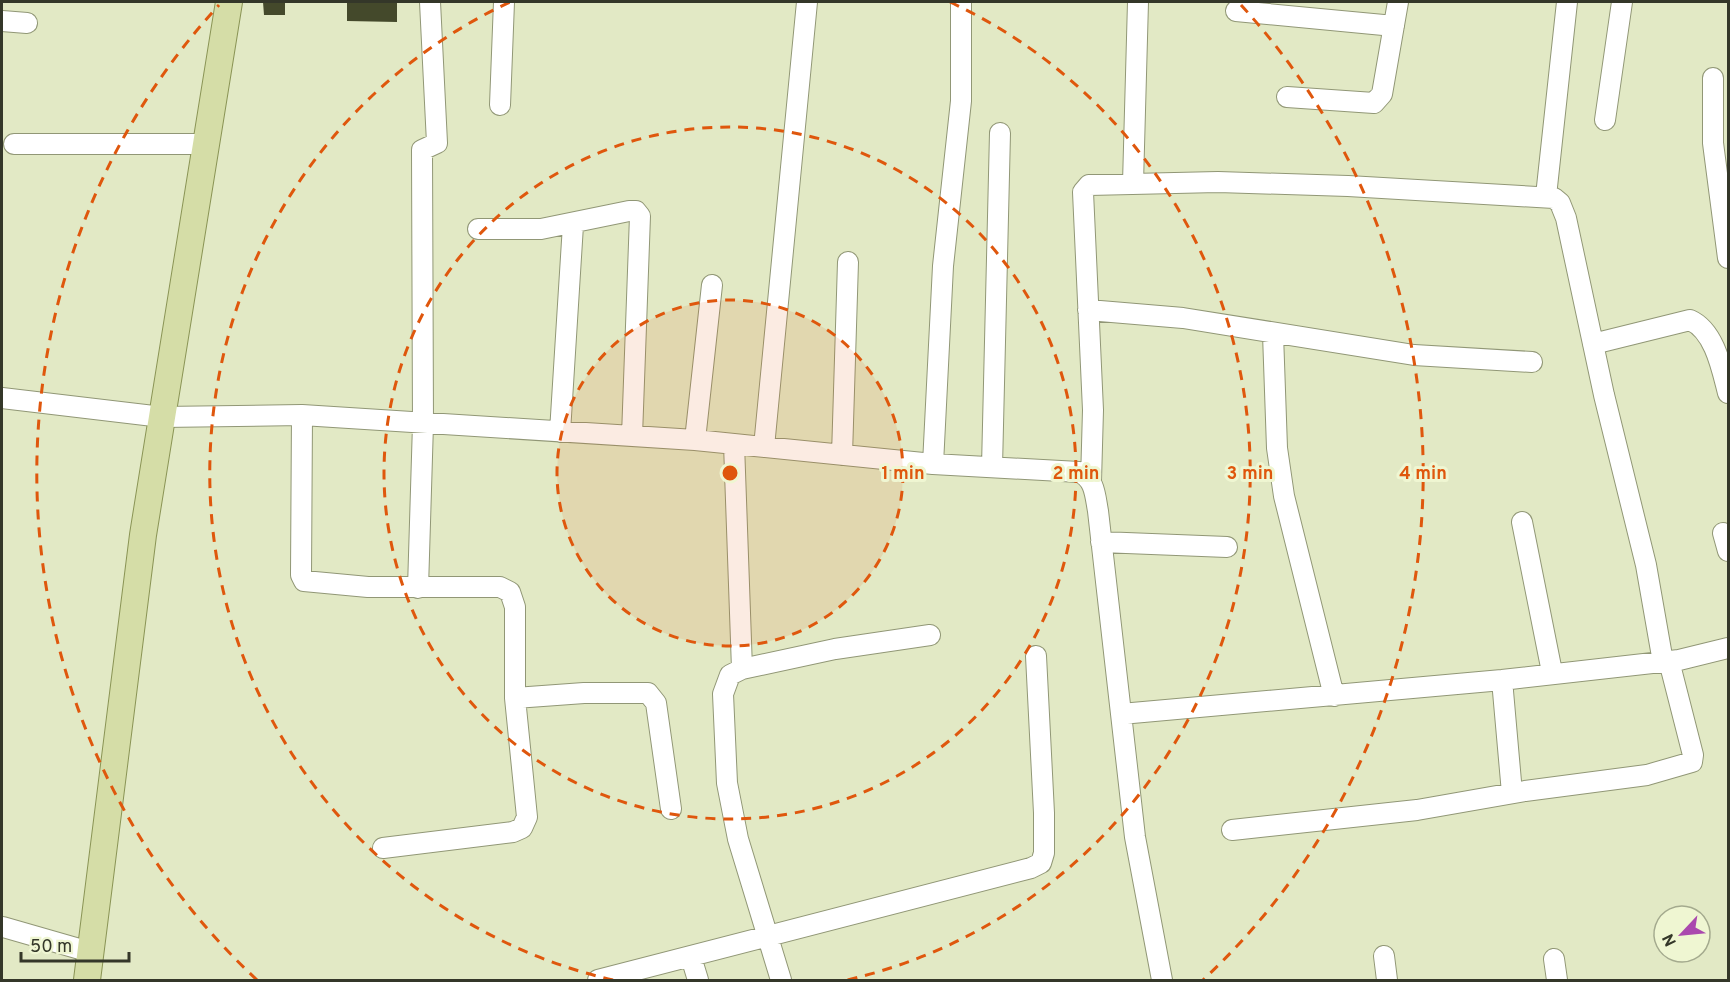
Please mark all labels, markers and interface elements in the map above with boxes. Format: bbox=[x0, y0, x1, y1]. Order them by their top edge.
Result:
centre of rings bbox=[720, 463, 740, 483]
text: 1 min bbox=[881, 463, 925, 486]
text: 2 min bbox=[1052, 463, 1100, 486]
text: 3 min bbox=[1227, 463, 1273, 486]
text: 4 min bbox=[1399, 463, 1447, 486]
north arrow bbox=[1652, 904, 1712, 964]
scale bar bbox=[21, 925, 129, 963]
text: N bbox=[1659, 930, 1682, 949]
text: 50 m bbox=[30, 936, 72, 959]

